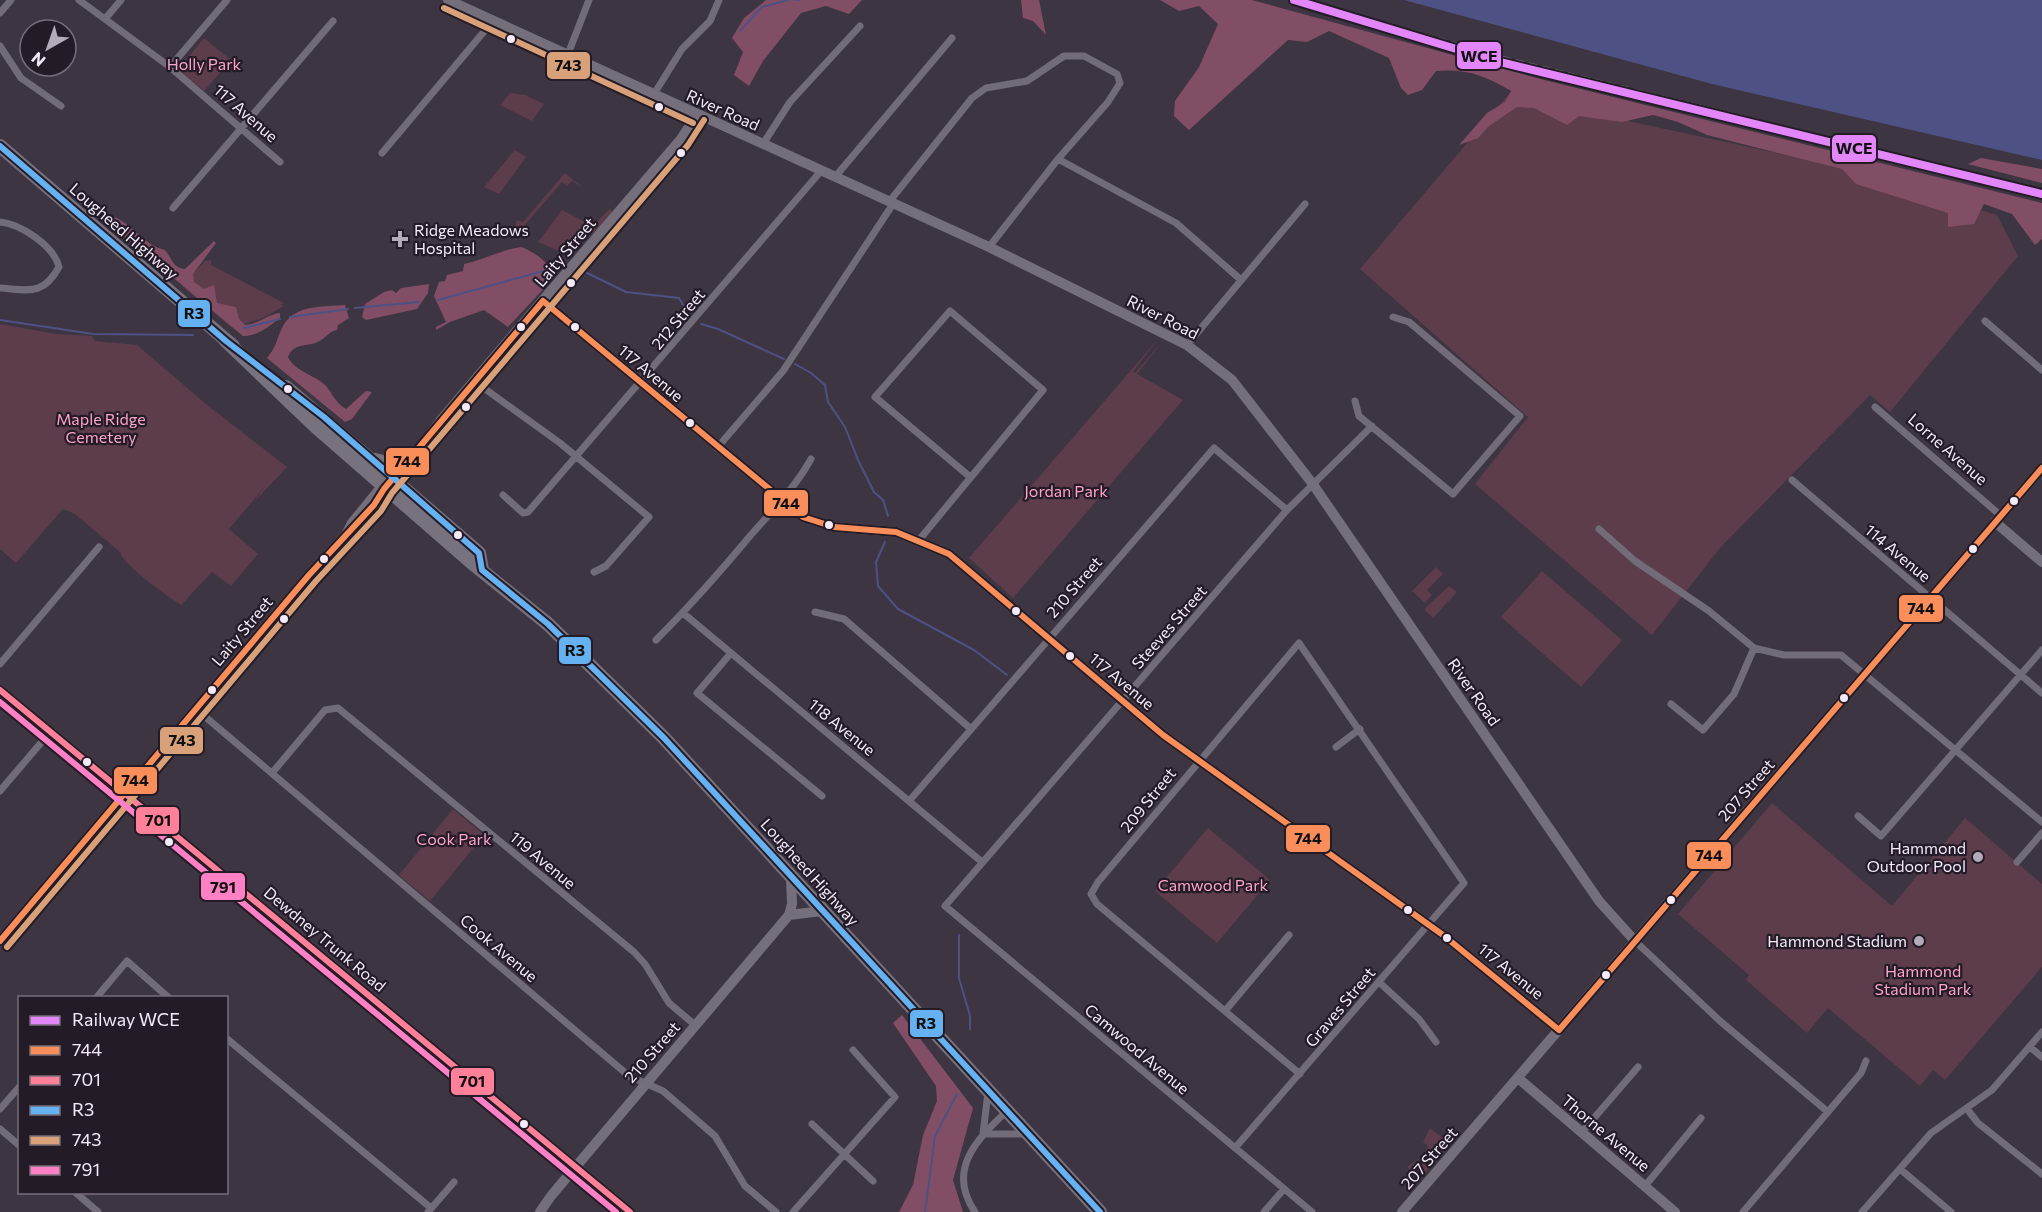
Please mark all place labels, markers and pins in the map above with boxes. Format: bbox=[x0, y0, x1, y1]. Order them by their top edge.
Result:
unlabelled marker bbox=[505, 33, 517, 45]
unlabelled marker bbox=[653, 101, 665, 113]
unlabelled marker bbox=[675, 147, 687, 159]
place label: Ridge Meadows Hospital bbox=[414, 220, 529, 257]
marker: Ridge Meadows Hospital bbox=[391, 230, 409, 248]
unlabelled marker bbox=[565, 277, 577, 289]
unlabelled marker bbox=[515, 321, 527, 333]
unlabelled marker bbox=[569, 321, 581, 333]
unlabelled marker bbox=[282, 383, 294, 395]
unlabelled marker bbox=[460, 401, 472, 413]
unlabelled marker bbox=[684, 417, 696, 429]
unlabelled marker bbox=[2008, 495, 2020, 507]
unlabelled marker bbox=[823, 519, 835, 531]
unlabelled marker bbox=[452, 529, 464, 541]
unlabelled marker bbox=[1967, 543, 1979, 555]
unlabelled marker bbox=[318, 553, 330, 565]
unlabelled marker bbox=[1010, 605, 1022, 617]
unlabelled marker bbox=[278, 613, 290, 625]
unlabelled marker bbox=[1064, 650, 1076, 662]
unlabelled marker bbox=[206, 684, 218, 696]
unlabelled marker bbox=[1838, 692, 1850, 704]
unlabelled marker bbox=[81, 756, 93, 768]
unlabelled marker bbox=[163, 836, 175, 848]
place label: Hammond Outdoor Pool bbox=[1867, 838, 1966, 875]
marker: Hammond Outdoor Pool bbox=[1971, 850, 1985, 864]
unlabelled marker bbox=[1665, 894, 1677, 906]
unlabelled marker bbox=[1402, 904, 1414, 916]
place label: Hammond Stadium bbox=[1767, 931, 1907, 950]
unlabelled marker bbox=[1441, 932, 1453, 944]
marker: Hammond Stadium bbox=[1912, 934, 1926, 948]
unlabelled marker bbox=[1600, 969, 1612, 981]
unlabelled marker bbox=[518, 1118, 530, 1130]

